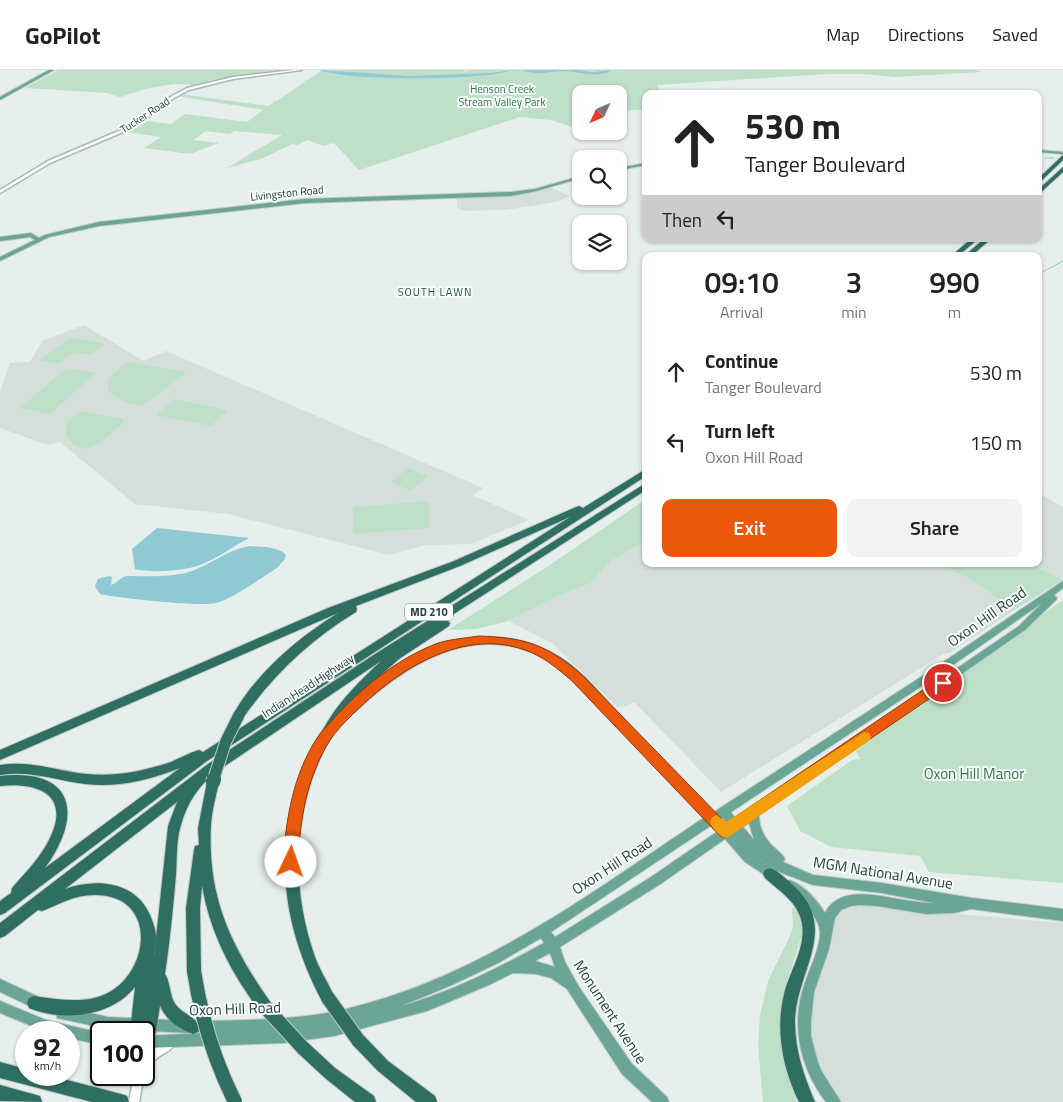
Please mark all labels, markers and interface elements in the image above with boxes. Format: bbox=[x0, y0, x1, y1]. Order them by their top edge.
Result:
text: GoPilot bbox=[25, 17, 101, 53]
text: Map bbox=[826, 21, 860, 48]
text: Directions bbox=[888, 21, 964, 48]
text: Saved bbox=[992, 21, 1038, 48]
park label: Henson Creek Stream Valley Park bbox=[458, 81, 546, 110]
north arrow bbox=[572, 85, 628, 140]
map controls bbox=[572, 85, 627, 270]
street label: Tucker Road bbox=[117, 93, 173, 137]
text: 530 m bbox=[745, 99, 841, 153]
icon: ahead bbox=[662, 110, 727, 175]
text: Tanger Boulevard bbox=[745, 147, 906, 181]
button: search bbox=[572, 150, 627, 205]
street label: Livingston Road bbox=[249, 181, 325, 205]
text: Then bbox=[662, 205, 702, 234]
icon: left bbox=[712, 205, 740, 233]
button: layers bbox=[572, 215, 627, 270]
text: 09:10 bbox=[704, 259, 779, 305]
text: 3 bbox=[846, 259, 862, 305]
text: 990 bbox=[929, 259, 980, 305]
district label: SOUTH LAWN bbox=[398, 284, 472, 300]
text: Arrival bbox=[720, 300, 763, 324]
text: min bbox=[841, 300, 867, 324]
text: m bbox=[948, 300, 961, 324]
text: Continue bbox=[705, 346, 778, 375]
icon: ahead bbox=[662, 358, 690, 386]
text: 530 m bbox=[970, 358, 1022, 387]
text: Tanger Boulevard bbox=[705, 375, 822, 399]
text: Turn left bbox=[705, 416, 775, 445]
icon: left bbox=[662, 428, 690, 456]
text: 150 m bbox=[970, 428, 1022, 457]
text: Oxon Hill Road bbox=[705, 445, 803, 469]
button: Exit bbox=[662, 499, 837, 557]
button: Share bbox=[847, 499, 1022, 557]
street label: Oxon Hill Road bbox=[942, 581, 1031, 652]
road number: MD 210 bbox=[405, 604, 453, 620]
street label: Indian Head Highway bbox=[258, 648, 358, 723]
pin bbox=[922, 662, 964, 704]
icon: arrive bbox=[929, 669, 957, 697]
park label: Oxon Hill Manor bbox=[924, 762, 1024, 785]
street label: Oxon Hill Road bbox=[567, 831, 657, 900]
position arrow bbox=[264, 835, 316, 887]
street label: MGM National Avenue bbox=[812, 850, 955, 895]
street label: Monument Avenue bbox=[568, 955, 653, 1068]
street label: Oxon Hill Road bbox=[189, 995, 281, 1022]
speed limit sign: 100 bbox=[90, 1021, 155, 1086]
text: 92 bbox=[33, 1028, 62, 1066]
text: km/h bbox=[34, 1056, 61, 1075]

